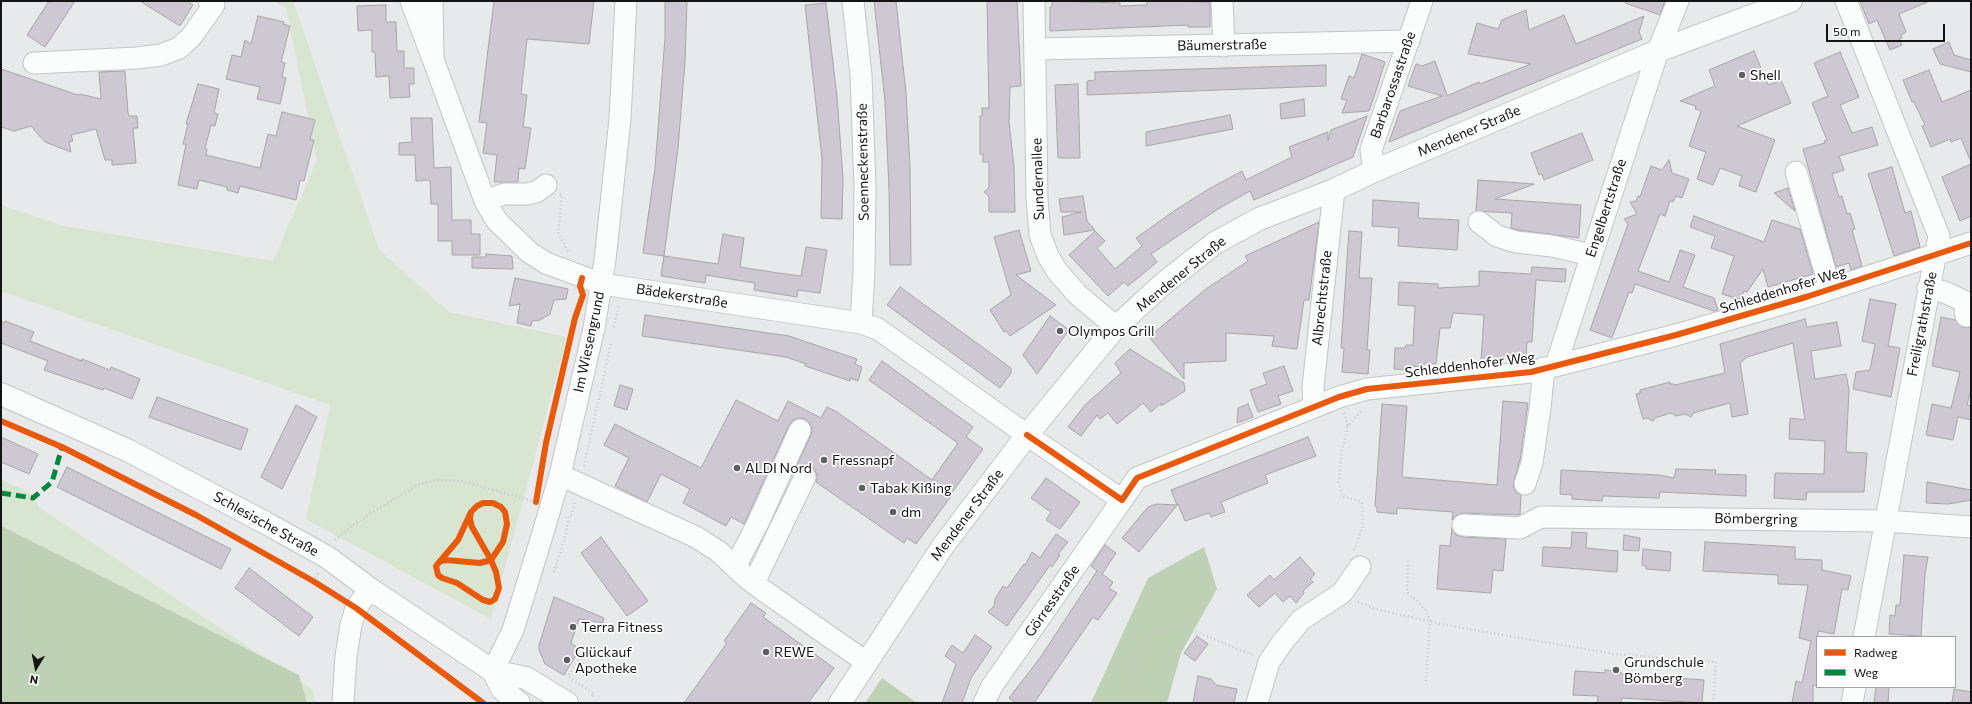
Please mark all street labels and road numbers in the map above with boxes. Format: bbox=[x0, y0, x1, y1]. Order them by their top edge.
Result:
street label: Barbarossastraße bbox=[1367, 29, 1419, 141]
street label: Bäumerstraße bbox=[1177, 36, 1267, 54]
street label: Mendener Straße bbox=[1415, 102, 1523, 160]
street label: Soenneckenstraße bbox=[854, 103, 872, 221]
street label: Sundernallee bbox=[1028, 138, 1048, 220]
street label: Engelbertstraße bbox=[1582, 157, 1630, 259]
street label: Mendener Straße bbox=[1133, 233, 1229, 315]
street label: Albrechtstraße bbox=[1309, 250, 1335, 346]
street label: Schleddenhofer Weg bbox=[1718, 263, 1848, 317]
street label: Freiligrathstraße bbox=[1904, 270, 1940, 378]
street label: Bädekerstraße bbox=[635, 280, 729, 312]
street label: Im Wiesengrund bbox=[570, 290, 608, 394]
street label: Schleddenhofer Weg bbox=[1404, 349, 1536, 381]
street label: Mendener Straße bbox=[927, 466, 1007, 564]
street label: Schlesische Straße bbox=[210, 488, 322, 560]
street label: Bömbergring bbox=[1714, 510, 1798, 528]
street label: Görresstraße bbox=[1021, 562, 1083, 640]

